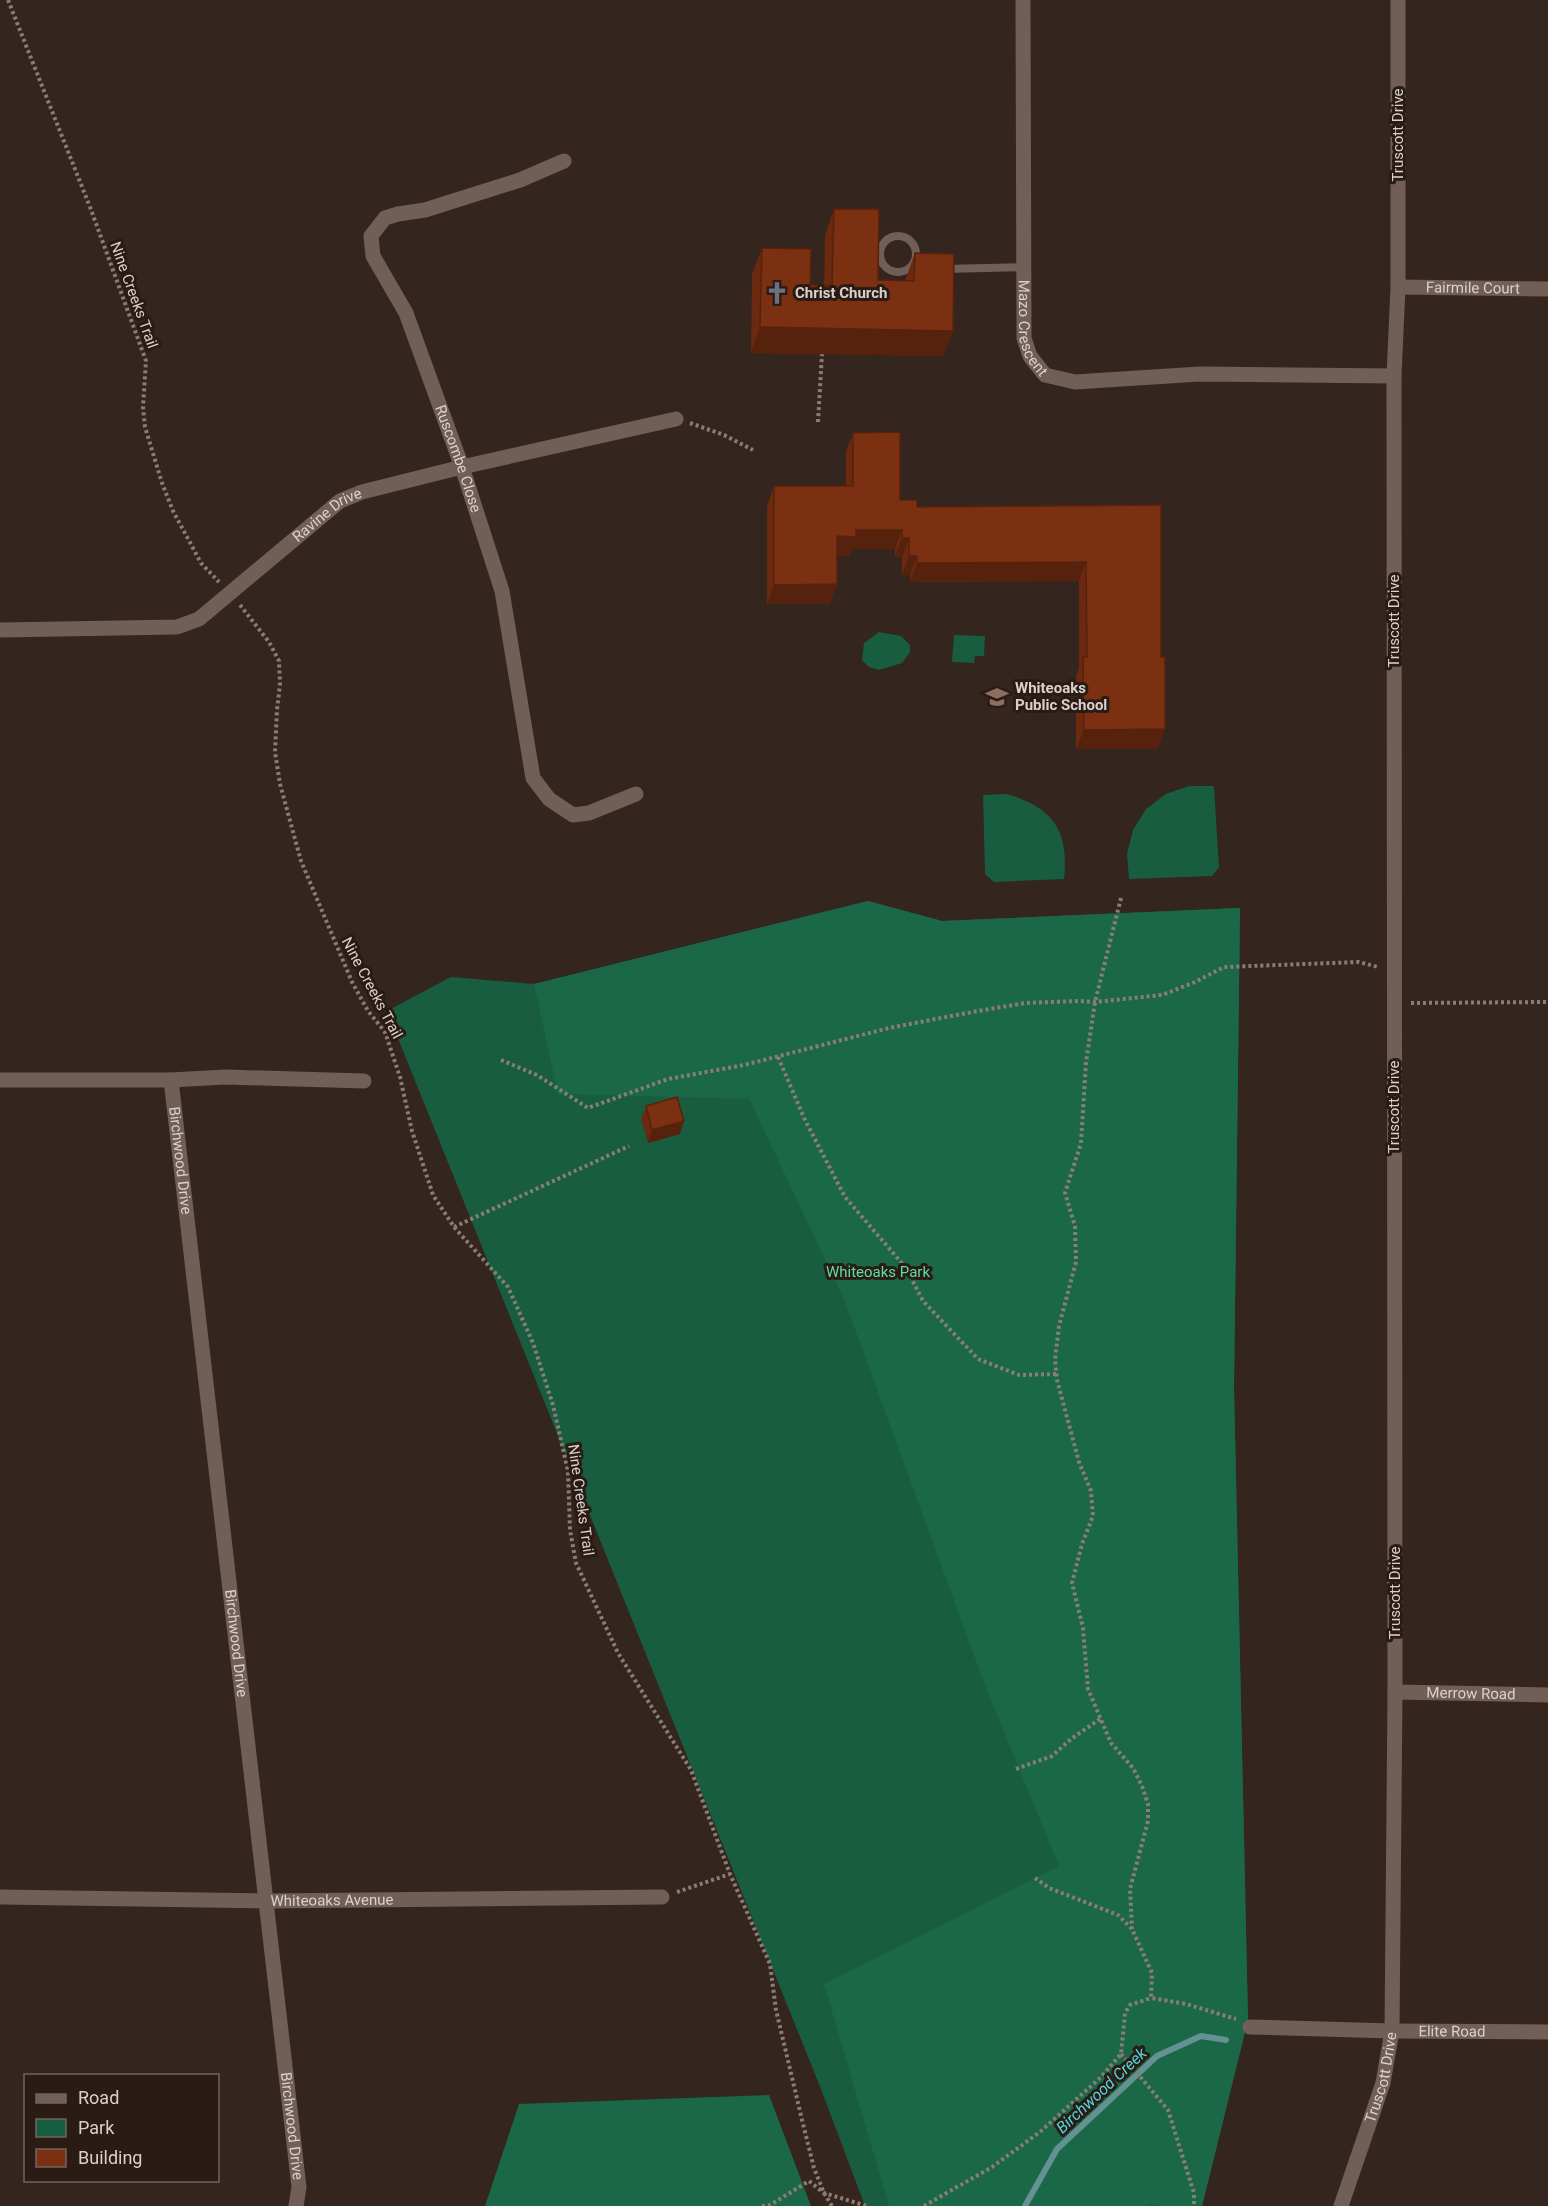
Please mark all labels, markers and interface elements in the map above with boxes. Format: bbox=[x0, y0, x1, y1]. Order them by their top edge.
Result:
street label: Truscott Drive bbox=[1389, 88, 1407, 182]
street label: Nine Creeks Trail bbox=[106, 239, 162, 351]
street label: Fairmile Court bbox=[1426, 278, 1520, 298]
church icon: Christ Church bbox=[764, 280, 790, 306]
street label: Mazo Crescent bbox=[1015, 280, 1052, 380]
place label: Christ Church bbox=[795, 284, 887, 302]
street label: Ruscombe Close bbox=[431, 402, 485, 515]
street label: Ravine Drive bbox=[289, 484, 364, 546]
street label: Truscott Drive bbox=[1385, 574, 1403, 668]
place label: Whiteoaks Public School bbox=[1015, 679, 1107, 714]
school or university icon: Whiteoaks Public School bbox=[984, 684, 1010, 710]
street label: Nine Creeks Trail bbox=[338, 934, 406, 1042]
street label: Truscott Drive bbox=[1385, 1060, 1403, 1154]
street label: Birchwood Drive bbox=[165, 1106, 195, 1215]
park label: Whiteoaks Park bbox=[826, 1263, 930, 1281]
street label: Nine Creeks Trail bbox=[564, 1443, 598, 1557]
street label: Truscott Drive bbox=[1386, 1546, 1404, 1640]
street label: Birchwood Drive bbox=[221, 1588, 251, 1698]
street label: Merrow Road bbox=[1426, 1684, 1516, 1703]
street label: Whiteoaks Avenue bbox=[270, 1891, 394, 1910]
street label: Elite Road bbox=[1418, 2022, 1485, 2041]
street label: Truscott Drive bbox=[1361, 2031, 1401, 2125]
water label: Birchwood Creek bbox=[1052, 2043, 1151, 2137]
street label: Birchwood Drive bbox=[277, 2071, 307, 2181]
legend bbox=[24, 2074, 219, 2182]
text: Road bbox=[78, 2087, 119, 2108]
text: Park bbox=[78, 2117, 115, 2138]
text: Building bbox=[78, 2147, 142, 2168]

